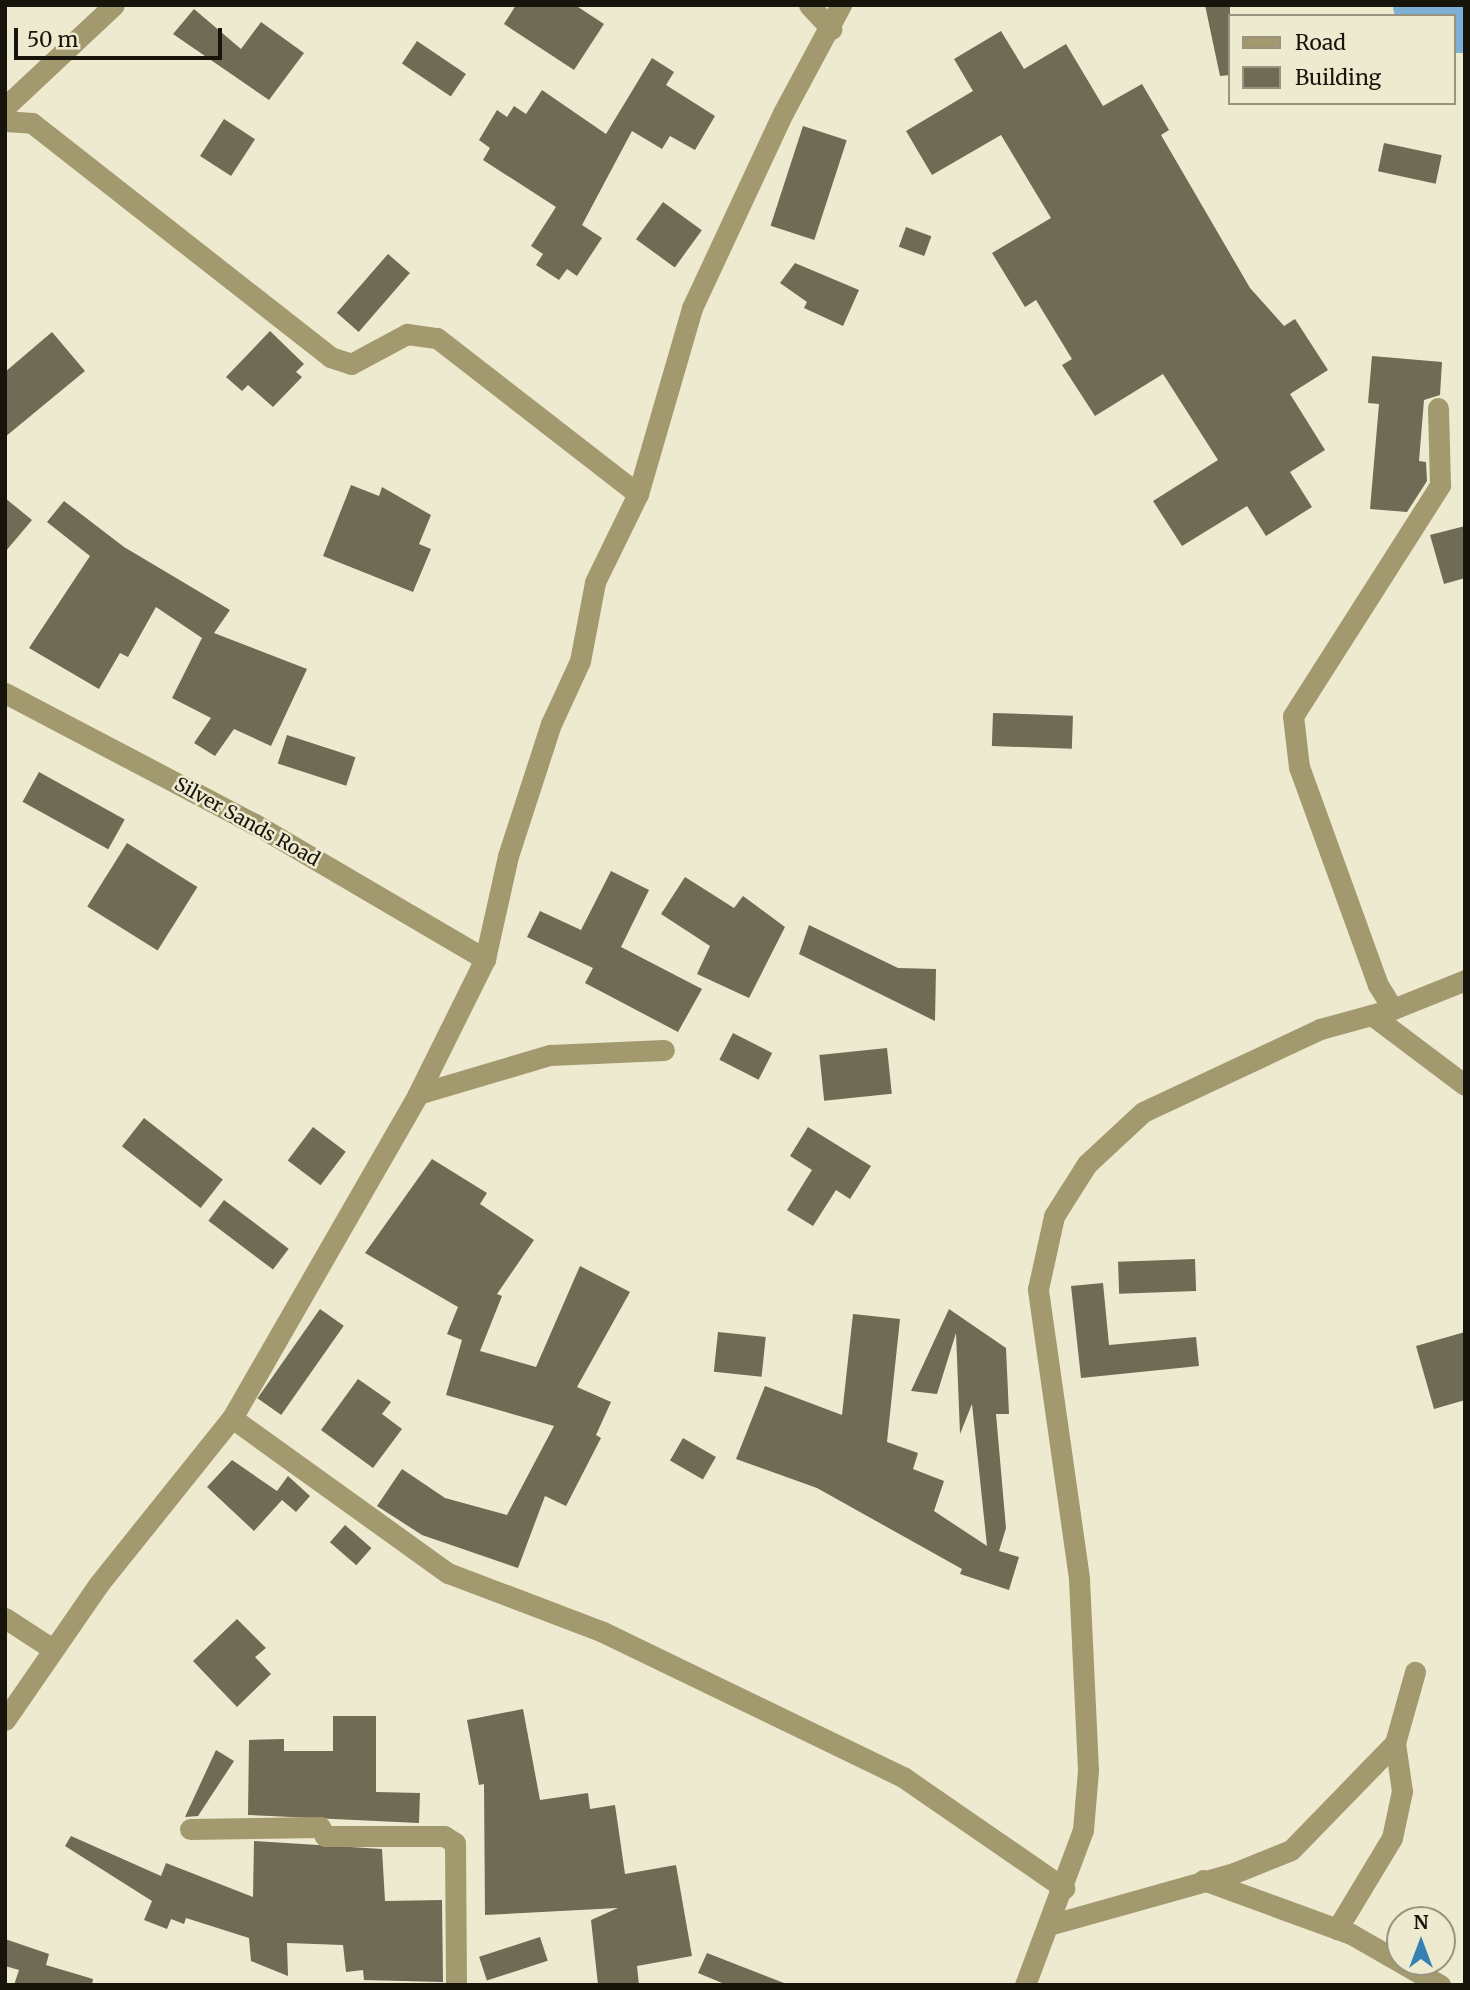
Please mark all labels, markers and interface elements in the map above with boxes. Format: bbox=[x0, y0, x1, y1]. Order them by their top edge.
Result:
scale bar bbox=[18, 14, 226, 58]
legend bbox=[1228, 14, 1456, 105]
text: 50 m bbox=[27, 26, 78, 53]
text: Road bbox=[1295, 29, 1346, 56]
text: Building bbox=[1295, 64, 1381, 91]
street label: Silver Sands Road bbox=[171, 773, 323, 871]
north arrow bbox=[1386, 1906, 1456, 1976]
text: N bbox=[1413, 1910, 1429, 1934]

